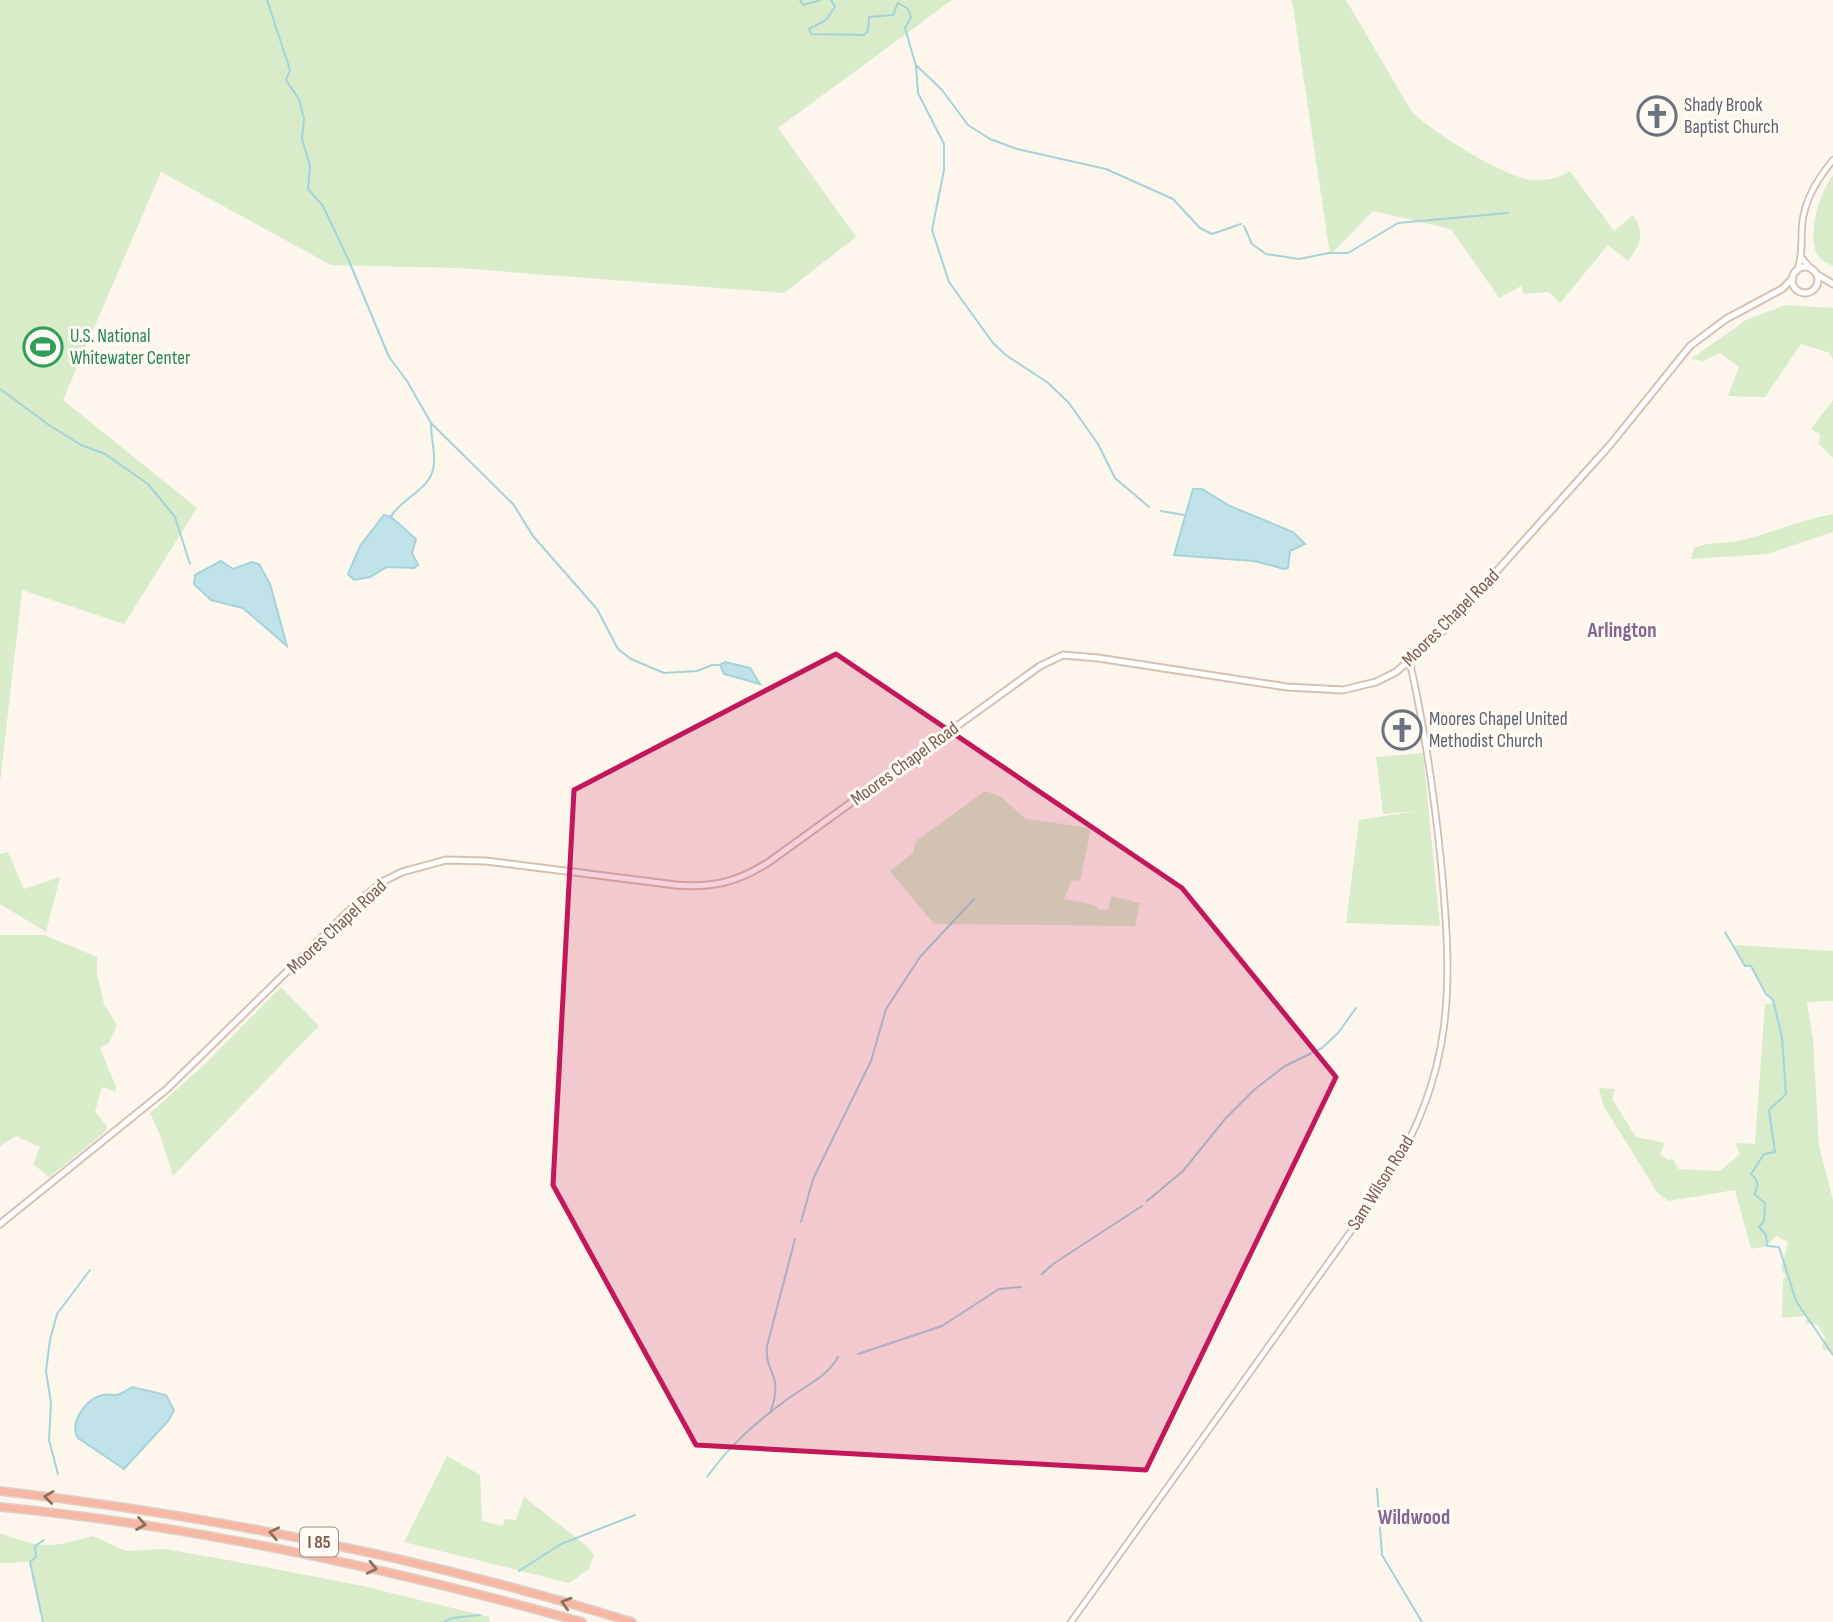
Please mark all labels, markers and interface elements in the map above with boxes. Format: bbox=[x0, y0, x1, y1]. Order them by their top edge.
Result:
place label: Shady Brook Baptist Church bbox=[1684, 94, 1779, 139]
church icon: Shady Brook Baptist Church bbox=[1636, 95, 1678, 137]
place label: U.S. National Whitewater Center bbox=[70, 325, 191, 370]
sports icon: U.S. National Whitewater Center bbox=[22, 326, 64, 368]
street label: Moores Chapel Road bbox=[1398, 565, 1504, 671]
district label: Arlington bbox=[1587, 618, 1656, 643]
place label: Moores Chapel United Methodist Church bbox=[1429, 708, 1568, 753]
church icon: Moores Chapel United Methodist Church bbox=[1381, 709, 1423, 751]
street label: Moores Chapel Road bbox=[846, 717, 964, 811]
street label: Moores Chapel Road bbox=[282, 875, 392, 979]
street label: Sam Wilson Road bbox=[1343, 1131, 1419, 1235]
one-way arrow bbox=[43, 1490, 55, 1505]
district label: Wildwood bbox=[1378, 1505, 1450, 1530]
one-way arrow bbox=[135, 1517, 146, 1532]
one-way arrow bbox=[268, 1526, 280, 1541]
road number: I 85 bbox=[300, 1527, 338, 1556]
one-way arrow bbox=[366, 1560, 378, 1574]
one-way arrow bbox=[561, 1596, 573, 1611]

